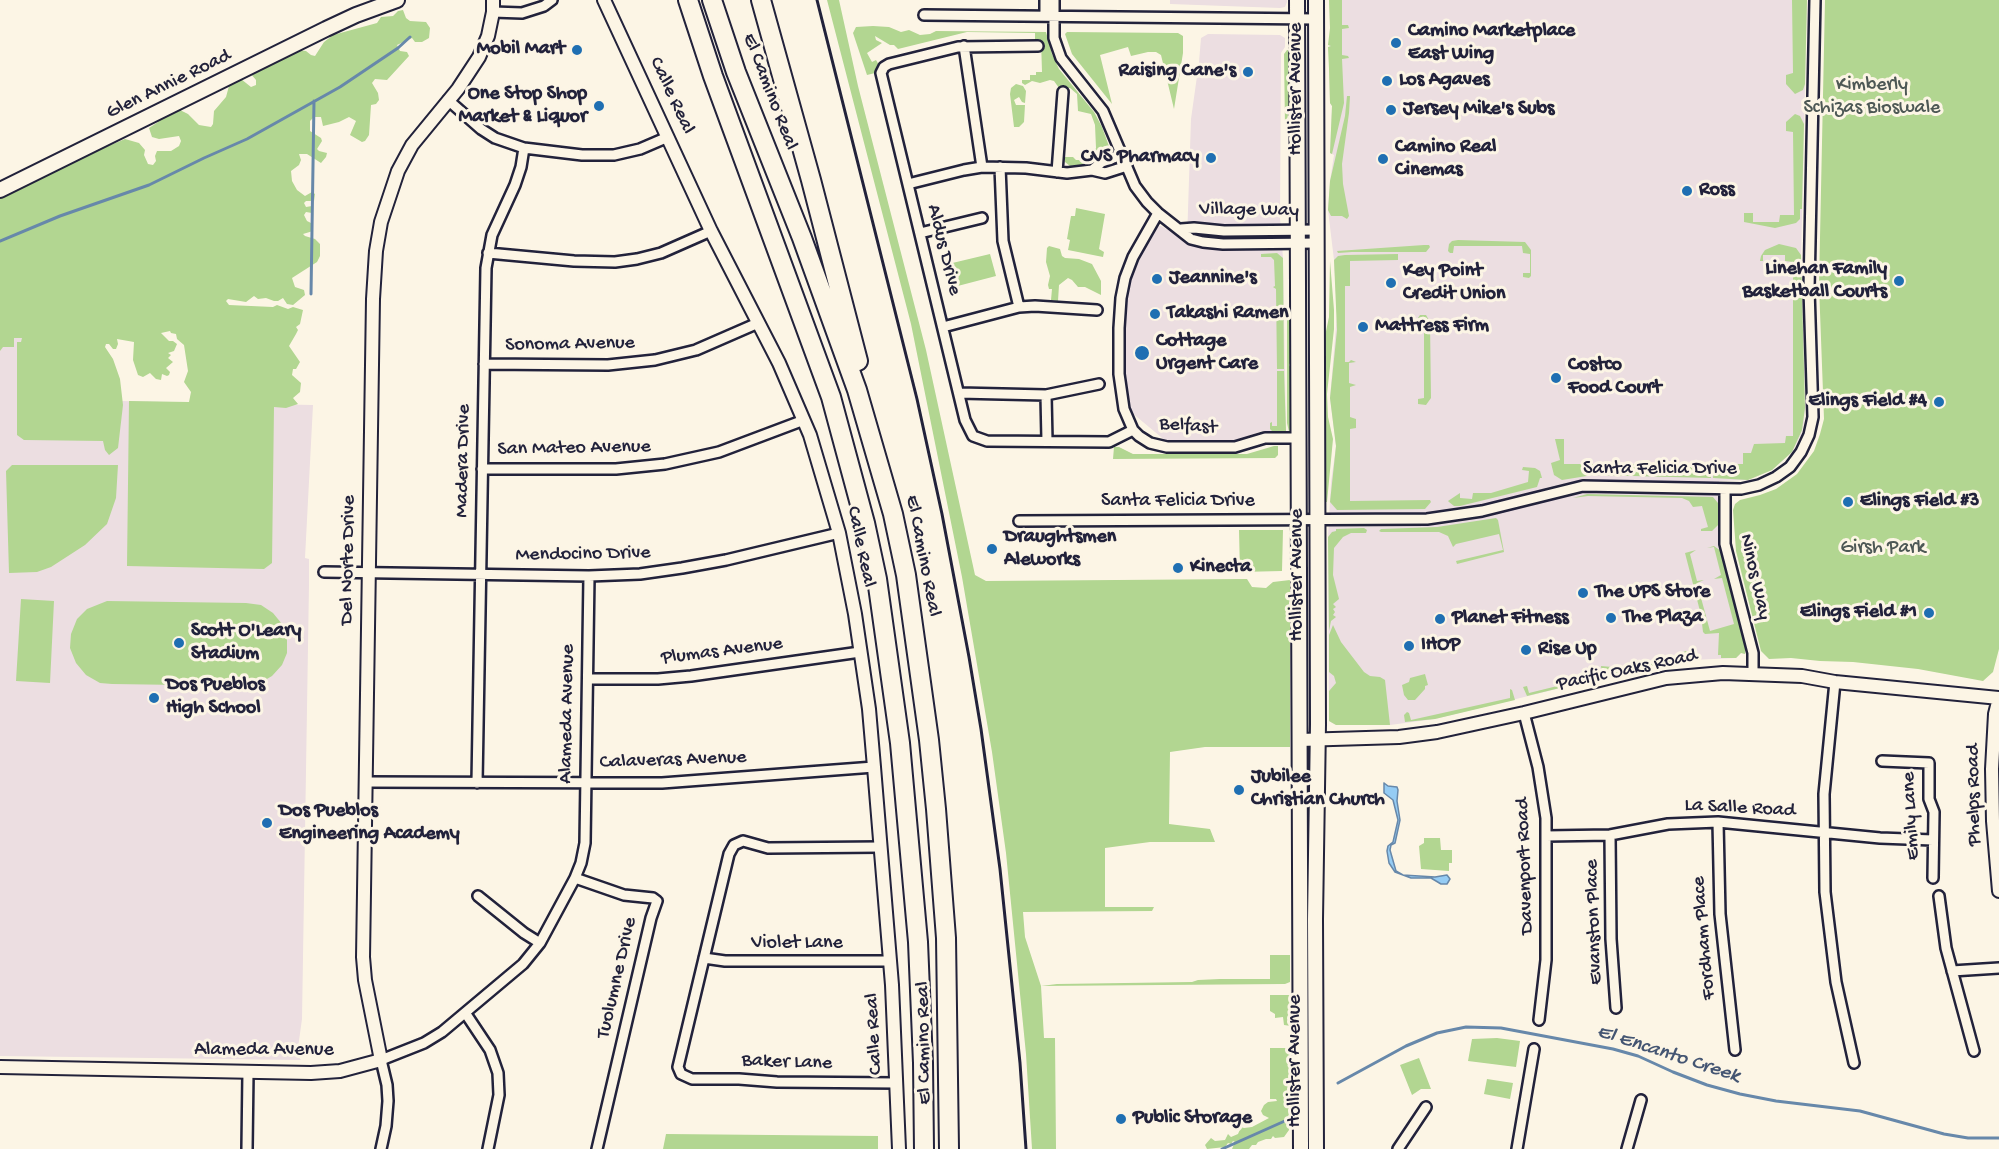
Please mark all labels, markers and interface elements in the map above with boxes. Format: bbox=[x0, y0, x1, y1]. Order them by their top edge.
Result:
place label: Camino Marketplace East Wing bbox=[1408, 20, 1575, 67]
street label: Hollister Avenue bbox=[1285, 23, 1309, 155]
street label: El Camino Real bbox=[736, 30, 802, 154]
marker: Camino Marketplace East Wing bbox=[1389, 36, 1403, 50]
place label: Mobil Mart bbox=[476, 38, 565, 62]
marker: Mobil Mart bbox=[570, 43, 584, 57]
street label: Glen Annie Road bbox=[103, 45, 235, 125]
street label: Calle Real bbox=[643, 54, 699, 138]
place label: Raising Cane's bbox=[1119, 60, 1236, 84]
marker: Raising Cane's bbox=[1241, 65, 1255, 79]
place label: Los Agaves bbox=[1399, 69, 1490, 93]
marker: Los Agaves bbox=[1380, 74, 1394, 88]
park label: Kimberly Schizas Bioswale bbox=[1804, 74, 1940, 121]
place label: One Stop Shop Market & Liquor bbox=[458, 83, 587, 130]
place label: Jersey Mike's Subs bbox=[1403, 98, 1554, 122]
marker: One Stop Shop Market & Liquor bbox=[592, 99, 606, 113]
marker: Jersey Mike's Subs bbox=[1384, 103, 1398, 117]
place label: Camino Real Cinemas bbox=[1395, 136, 1496, 183]
place label: CVS Pharmacy bbox=[1081, 146, 1199, 170]
marker: CVS Pharmacy bbox=[1204, 151, 1218, 165]
marker: Camino Real Cinemas bbox=[1376, 152, 1390, 166]
place label: Ross bbox=[1699, 179, 1735, 203]
marker: Ross bbox=[1680, 184, 1694, 198]
street label: Village Way bbox=[1199, 198, 1299, 224]
street label: Aldus Drive bbox=[920, 202, 966, 298]
place label: Linehan Family Basketball Courts bbox=[1742, 258, 1887, 305]
place label: Key Point Credit Union bbox=[1403, 260, 1505, 307]
place label: Jeannine's bbox=[1169, 267, 1257, 291]
marker: Jeannine's bbox=[1150, 272, 1164, 286]
marker: Linehan Family Basketball Courts bbox=[1892, 274, 1906, 288]
marker: Key Point Credit Union bbox=[1384, 276, 1398, 290]
place label: Takashi Ramen bbox=[1167, 302, 1289, 326]
marker: Takashi Ramen bbox=[1148, 307, 1162, 321]
place label: Mattress Firm bbox=[1375, 315, 1489, 339]
marker: Mattress Firm bbox=[1356, 320, 1370, 334]
place label: Cottage Urgent Care bbox=[1156, 330, 1258, 377]
street label: Sonoma Avenue bbox=[505, 332, 635, 358]
marker: Cottage Urgent Care bbox=[1133, 344, 1151, 362]
place label: Costco Food Court bbox=[1568, 354, 1661, 401]
marker: Costco Food Court bbox=[1549, 371, 1563, 385]
place label: Elings Field #4 bbox=[1809, 390, 1927, 414]
marker: Elings Field #4 bbox=[1932, 395, 1946, 409]
street label: Madera Drive bbox=[451, 404, 477, 518]
street label: Belfast bbox=[1158, 413, 1218, 441]
street label: San Mateo Avenue bbox=[497, 436, 651, 462]
street label: Santa Felicia Drive bbox=[1583, 458, 1737, 482]
street label: Santa Felicia Drive bbox=[1101, 490, 1255, 514]
place label: Elings Field #3 bbox=[1860, 490, 1979, 514]
street label: El Camino Real bbox=[898, 493, 946, 619]
street label: Del Norte Drive bbox=[336, 495, 362, 625]
marker: Elings Field #3 bbox=[1841, 495, 1855, 509]
street label: Calle Real bbox=[840, 504, 880, 590]
street label: Hollister Avenue bbox=[1286, 509, 1310, 641]
place label: Draughtsmen Aleworks bbox=[1004, 526, 1116, 573]
street label: Ninos Way bbox=[1732, 532, 1776, 622]
park label: Girsh Park bbox=[1840, 537, 1926, 561]
street label: Mendocino Drive bbox=[515, 542, 651, 568]
marker: Draughtsmen Aleworks bbox=[985, 542, 999, 556]
place label: Kinecta bbox=[1190, 556, 1251, 580]
marker: Kinecta bbox=[1171, 561, 1185, 575]
place label: The UPS Store bbox=[1595, 581, 1710, 605]
marker: The UPS Store bbox=[1576, 586, 1590, 600]
place label: Elings Field #1 bbox=[1800, 601, 1917, 625]
place label: The Plaza bbox=[1623, 606, 1703, 630]
marker: Elings Field #1 bbox=[1922, 606, 1936, 620]
place label: Planet Fitness bbox=[1452, 607, 1569, 631]
marker: The Plaza bbox=[1604, 611, 1618, 625]
marker: Planet Fitness bbox=[1433, 612, 1447, 626]
place label: Scott O'Leary Stadium bbox=[191, 620, 301, 667]
street label: Plumas Avenue bbox=[660, 633, 784, 671]
place label: IHOP bbox=[1421, 634, 1460, 658]
marker: Scott O'Leary Stadium bbox=[172, 636, 186, 650]
place label: Rise Up bbox=[1538, 638, 1597, 662]
marker: IHOP bbox=[1402, 639, 1416, 653]
marker: Rise Up bbox=[1519, 643, 1533, 657]
street label: Alameda Avenue bbox=[555, 644, 581, 784]
street label: Pacific Oaks Road bbox=[1555, 644, 1699, 698]
place label: Dos Pueblos High School bbox=[166, 674, 265, 721]
marker: Dos Pueblos High School bbox=[147, 691, 161, 705]
street label: Phelps Road bbox=[1962, 744, 1988, 846]
street label: Calaveras Avenue bbox=[599, 746, 747, 776]
place label: Jubilee Christian Church bbox=[1251, 766, 1385, 813]
street label: Emily Lane bbox=[1898, 771, 1926, 861]
marker: Jubilee Christian Church bbox=[1232, 783, 1246, 797]
street label: La Salle Road bbox=[1684, 794, 1796, 824]
street label: Davenport Road bbox=[1512, 797, 1540, 935]
place label: Dos Pueblos Engineering Academy bbox=[279, 800, 460, 847]
marker: Dos Pueblos Engineering Academy bbox=[260, 816, 274, 830]
street label: Evanston Place bbox=[1581, 859, 1609, 985]
street label: Fordham Place bbox=[1688, 875, 1722, 1001]
street label: Tuolumne Drive bbox=[592, 915, 644, 1041]
street label: Violet Lane bbox=[751, 932, 843, 956]
street label: El Camino Real bbox=[912, 981, 938, 1105]
street label: Calle Real bbox=[861, 992, 889, 1076]
street label: Hollister Avenue bbox=[1284, 995, 1308, 1127]
water label: El Encanto Creek bbox=[1593, 1020, 1743, 1090]
street label: Alameda Avenue bbox=[194, 1039, 334, 1063]
street label: Baker Lane bbox=[741, 1049, 833, 1077]
place label: Public Storage bbox=[1133, 1107, 1252, 1131]
marker: Public Storage bbox=[1114, 1112, 1128, 1126]

